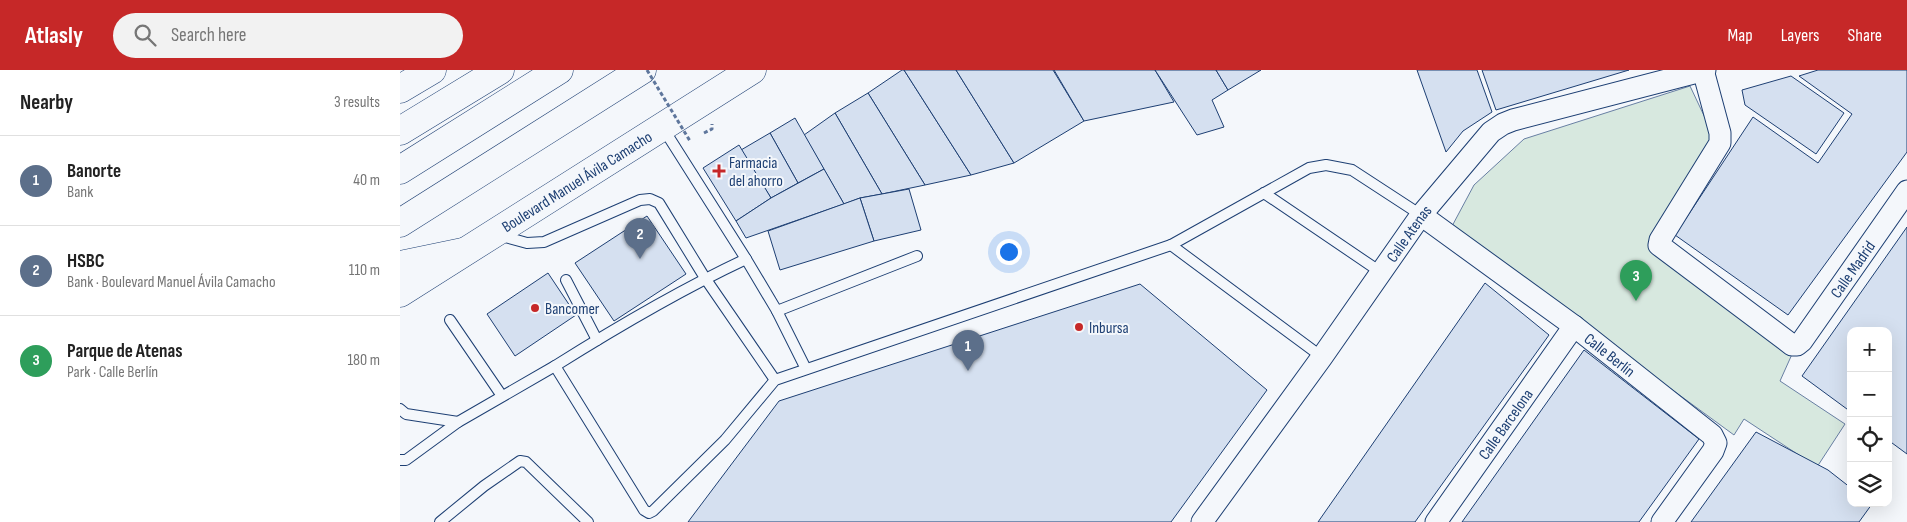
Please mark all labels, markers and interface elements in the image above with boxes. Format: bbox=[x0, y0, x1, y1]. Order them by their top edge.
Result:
search box bbox=[113, 13, 463, 58]
text: Atlasly bbox=[25, 21, 83, 50]
icon: search bbox=[131, 21, 159, 49]
text: Search here bbox=[171, 24, 246, 47]
text: Map bbox=[1728, 25, 1753, 46]
text: Layers bbox=[1781, 25, 1820, 46]
text: Share bbox=[1848, 25, 1882, 46]
text: Nearby bbox=[20, 90, 73, 115]
text: 3 results bbox=[334, 93, 380, 112]
street label: Boulevard Manuel Ávila Camacho bbox=[499, 128, 656, 237]
place label: Farmacia del ahorro bbox=[729, 154, 783, 191]
text: Banorte bbox=[67, 160, 121, 183]
marker: Farmacia del ahorro bbox=[713, 165, 725, 177]
text: 1 bbox=[33, 171, 39, 190]
text: 40 m bbox=[353, 171, 380, 190]
text: Bank bbox=[67, 183, 93, 202]
street label: Calle Atenas bbox=[1383, 202, 1436, 266]
pin: 2 bbox=[624, 218, 656, 259]
street label: Calle Madrid bbox=[1827, 238, 1880, 302]
your location bbox=[996, 239, 1022, 265]
text: HSBC bbox=[67, 250, 105, 273]
pin: 3 bbox=[1620, 260, 1652, 301]
text: 2 bbox=[32, 261, 40, 280]
text: 110 m bbox=[349, 261, 380, 280]
text: Bank · Boulevard Manuel Ávila Camacho bbox=[67, 273, 276, 292]
place label: Bancomer bbox=[545, 300, 600, 319]
marker: Bancomer bbox=[529, 302, 541, 314]
place label: Inbursa bbox=[1089, 319, 1129, 338]
marker: Inbursa bbox=[1073, 321, 1085, 333]
map controls bbox=[1847, 327, 1892, 507]
button: + bbox=[1847, 327, 1892, 372]
pin: 1 bbox=[952, 330, 984, 371]
street label: Calle Berlín bbox=[1580, 330, 1638, 382]
text: Parque de Atenas bbox=[67, 340, 183, 363]
text: 3 bbox=[32, 351, 40, 370]
text: 180 m bbox=[347, 351, 380, 370]
text: Park · Calle Berlín bbox=[67, 363, 158, 382]
button: − bbox=[1847, 372, 1892, 417]
street label: Calle Barcelona bbox=[1475, 386, 1538, 464]
button: locate bbox=[1847, 417, 1892, 462]
button: layers bbox=[1847, 462, 1892, 507]

